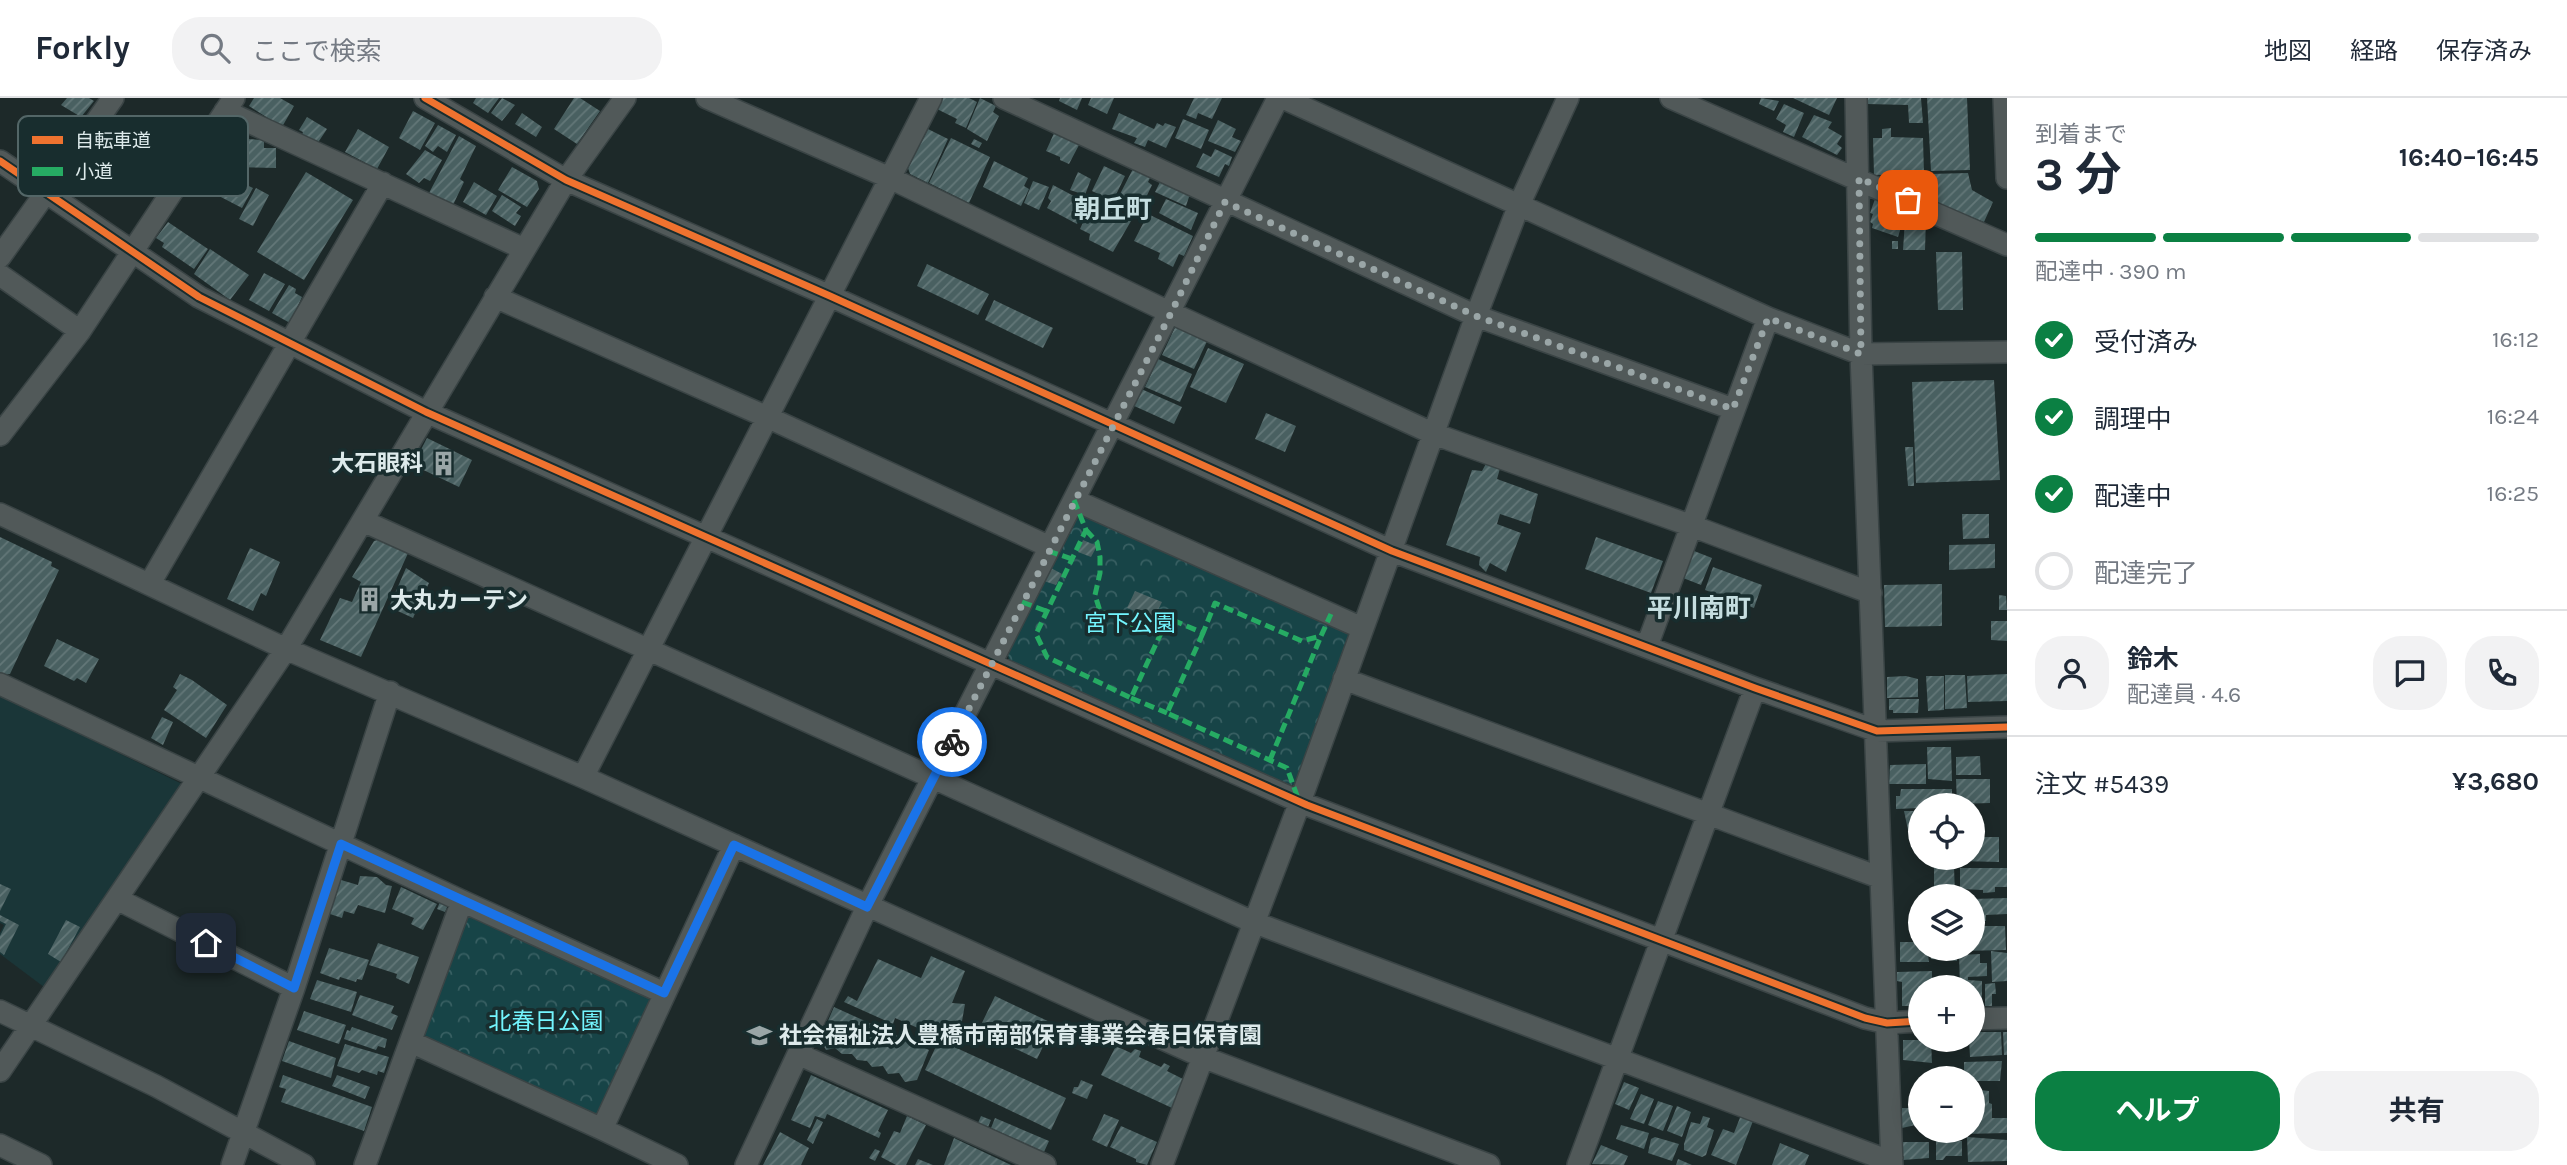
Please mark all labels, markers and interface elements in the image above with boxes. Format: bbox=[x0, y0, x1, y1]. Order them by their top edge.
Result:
search box bbox=[172, 17, 662, 80]
text: Forkly bbox=[35, 29, 130, 67]
icon: search bbox=[196, 29, 234, 67]
text: ここで検索 bbox=[252, 36, 382, 67]
text: 地図 bbox=[2264, 37, 2312, 65]
text: 経路 bbox=[2350, 37, 2398, 65]
text: 保存済み bbox=[2436, 37, 2532, 65]
legend bbox=[18, 116, 248, 196]
text: 到着まで bbox=[2035, 121, 2127, 148]
text: 自転車道 bbox=[75, 130, 151, 152]
text: 16:40–16:45 bbox=[2399, 142, 2539, 173]
text: 3 分 bbox=[2035, 148, 2121, 202]
text: 小道 bbox=[75, 161, 113, 183]
pin bbox=[1878, 170, 1938, 230]
icon: bag bbox=[1889, 181, 1927, 219]
district label: 朝丘町 bbox=[1074, 194, 1152, 225]
text: 配達中 · 390 m bbox=[2035, 258, 2187, 285]
icon: check bbox=[2035, 321, 2073, 359]
text: 16:12 bbox=[2492, 326, 2539, 353]
text: 受付済み bbox=[2094, 327, 2198, 358]
icon: check bbox=[2035, 398, 2073, 436]
text: 16:24 bbox=[2487, 403, 2539, 430]
text: 調理中 bbox=[2094, 404, 2172, 435]
building icon: 大石眼科 bbox=[429, 449, 457, 477]
place label: 大石眼科 bbox=[331, 450, 423, 477]
icon: check bbox=[2035, 475, 2073, 513]
text: 16:25 bbox=[2487, 480, 2539, 507]
text: 配達中 bbox=[2094, 481, 2172, 512]
text: 配達完了 bbox=[2094, 558, 2198, 589]
building icon: 大丸カーテン bbox=[356, 586, 384, 614]
place label: 大丸カーテン bbox=[390, 587, 528, 614]
district label: 平川南町 bbox=[1647, 593, 1751, 624]
park label: 宮下公園 bbox=[1084, 610, 1176, 637]
button: person bbox=[2035, 636, 2109, 710]
button: chat bbox=[2373, 636, 2447, 710]
button: phone bbox=[2465, 636, 2539, 710]
text: 鈴木 bbox=[2127, 644, 2179, 675]
text: 配達員 · 4.6 bbox=[2127, 681, 2241, 708]
courier bbox=[917, 707, 987, 777]
icon: bike bbox=[933, 723, 971, 761]
text: ¥3,680 bbox=[2452, 766, 2539, 797]
text: 注文 #5439 bbox=[2035, 769, 2169, 800]
map controls bbox=[1908, 793, 1985, 1143]
button: locate bbox=[1908, 793, 1985, 870]
button: layers bbox=[1908, 884, 1985, 961]
pin bbox=[176, 913, 236, 973]
icon: home bbox=[187, 924, 225, 962]
button: + bbox=[1908, 975, 1985, 1052]
park label: 北春日公園 bbox=[489, 1008, 604, 1035]
school or university icon: 社会福祉法人豊橋市南部保育事業会春日保育園 bbox=[745, 1021, 773, 1049]
place label: 社会福祉法人豊橋市南部保育事業会春日保育園 bbox=[779, 1022, 1262, 1049]
button: − bbox=[1908, 1066, 1985, 1143]
button: ヘルプ bbox=[2035, 1071, 2280, 1151]
button: 共有 bbox=[2294, 1071, 2539, 1151]

